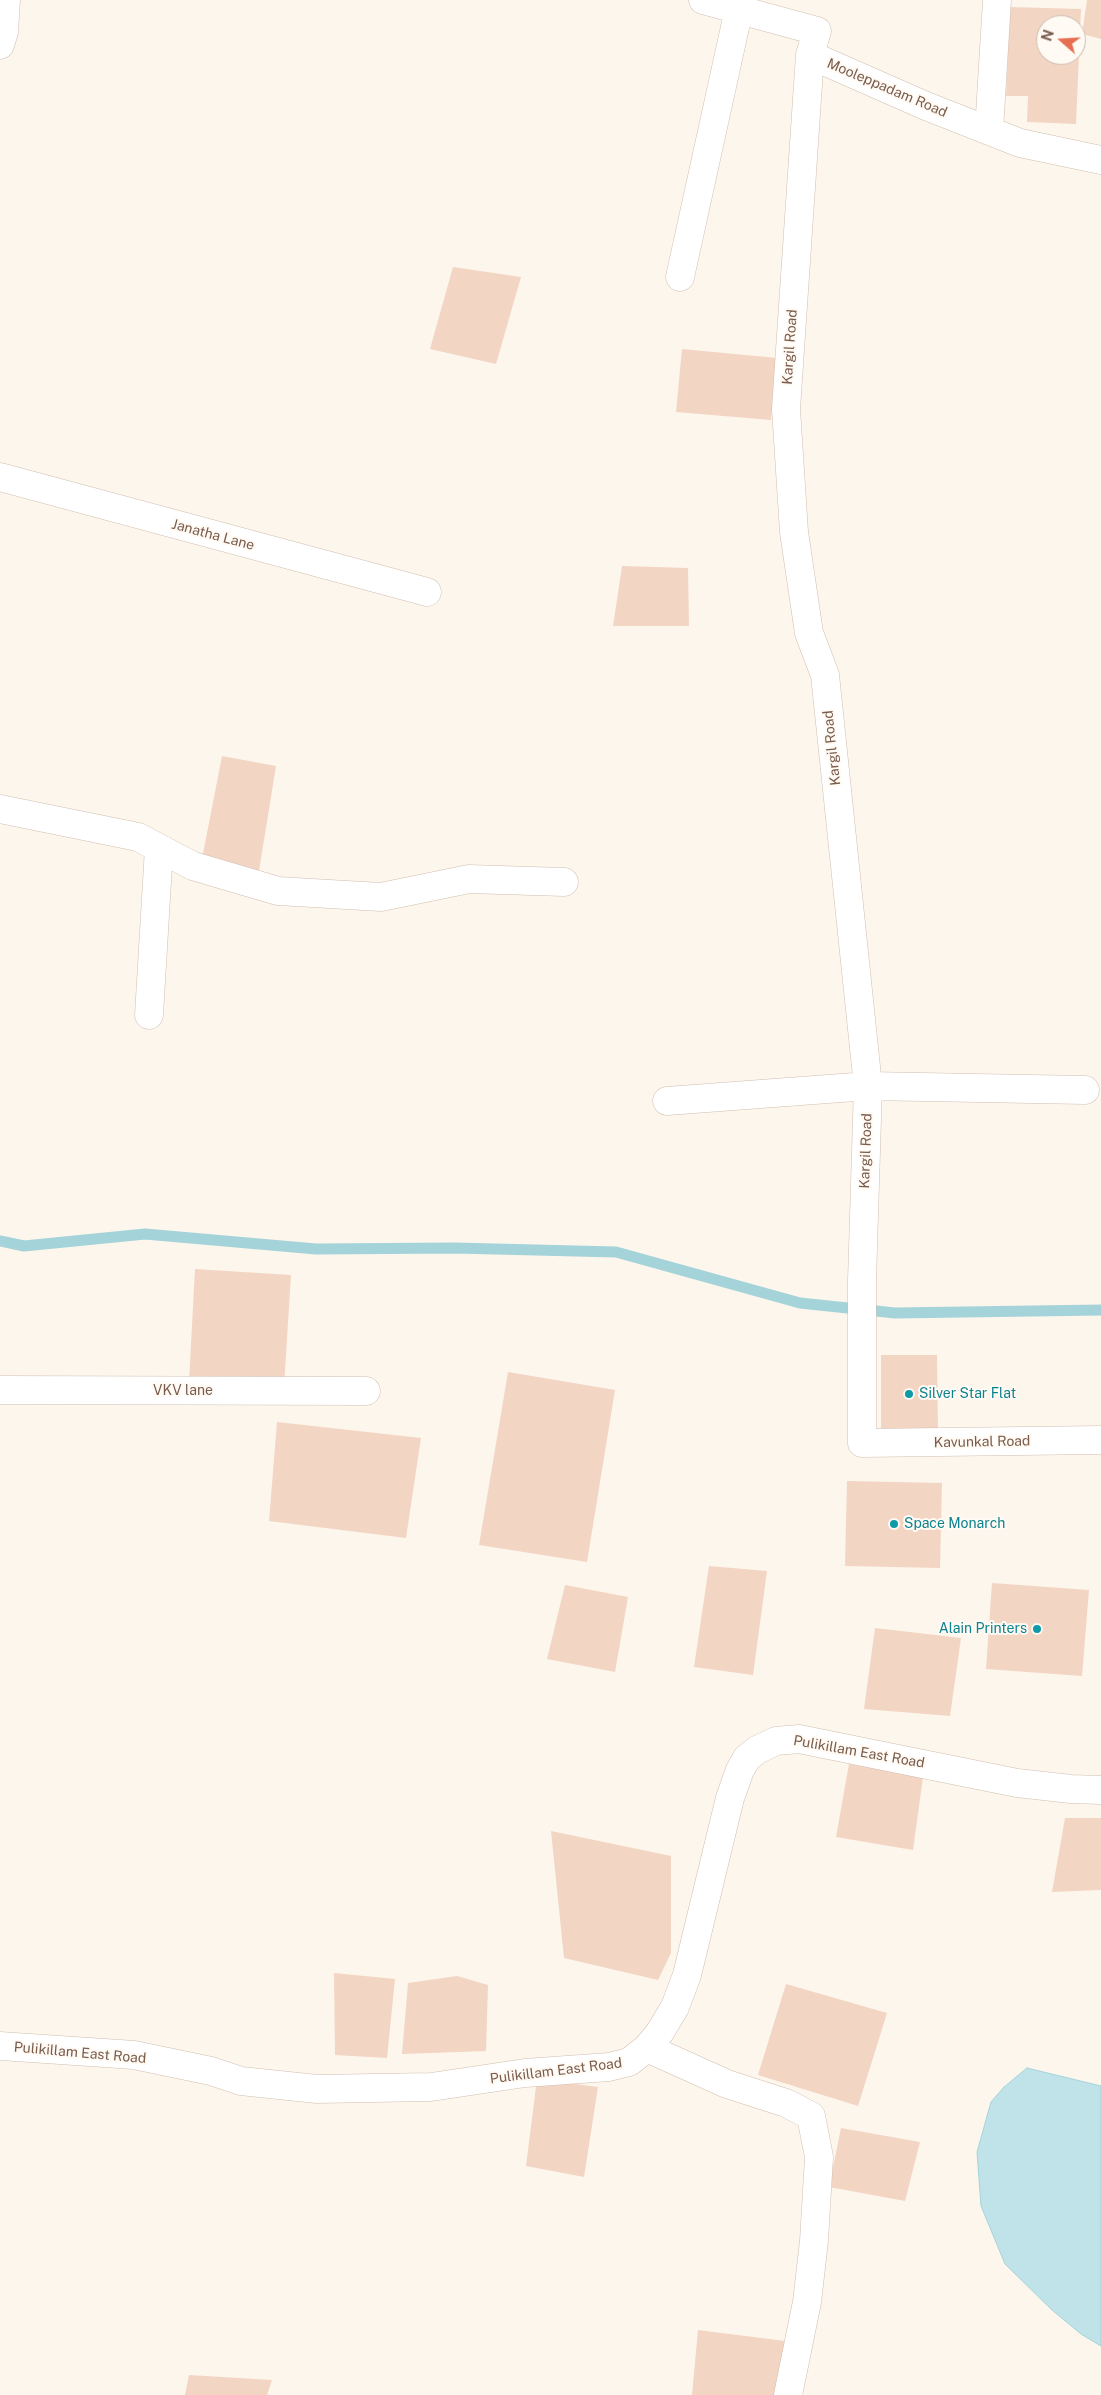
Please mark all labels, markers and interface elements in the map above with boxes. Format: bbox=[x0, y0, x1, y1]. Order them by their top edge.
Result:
north arrow bbox=[1036, 15, 1086, 65]
text: N bbox=[1038, 28, 1057, 43]
street label: Mooleppadam Road bbox=[824, 55, 950, 121]
street label: Kargil Road bbox=[779, 309, 801, 385]
street label: Janatha Lane bbox=[170, 516, 256, 554]
street label: Kargil Road bbox=[820, 710, 844, 786]
street label: Kargil Road bbox=[856, 1113, 876, 1189]
street label: VKV lane bbox=[153, 1383, 213, 1399]
place label: Silver Star Flat bbox=[919, 1386, 1016, 1402]
marker: Silver Star Flat bbox=[903, 1388, 915, 1400]
street label: Kavunkal Road bbox=[934, 1433, 1030, 1451]
place label: Space Monarch bbox=[904, 1516, 1005, 1532]
marker: Space Monarch bbox=[888, 1518, 900, 1530]
place label: Alain Printers bbox=[939, 1621, 1027, 1637]
marker: Alain Printers bbox=[1031, 1623, 1043, 1635]
street label: Pulikillam East Road bbox=[792, 1732, 926, 1772]
street label: Pulikillam East Road bbox=[13, 2039, 147, 2067]
street label: Pulikillam East Road bbox=[489, 2055, 623, 2087]

